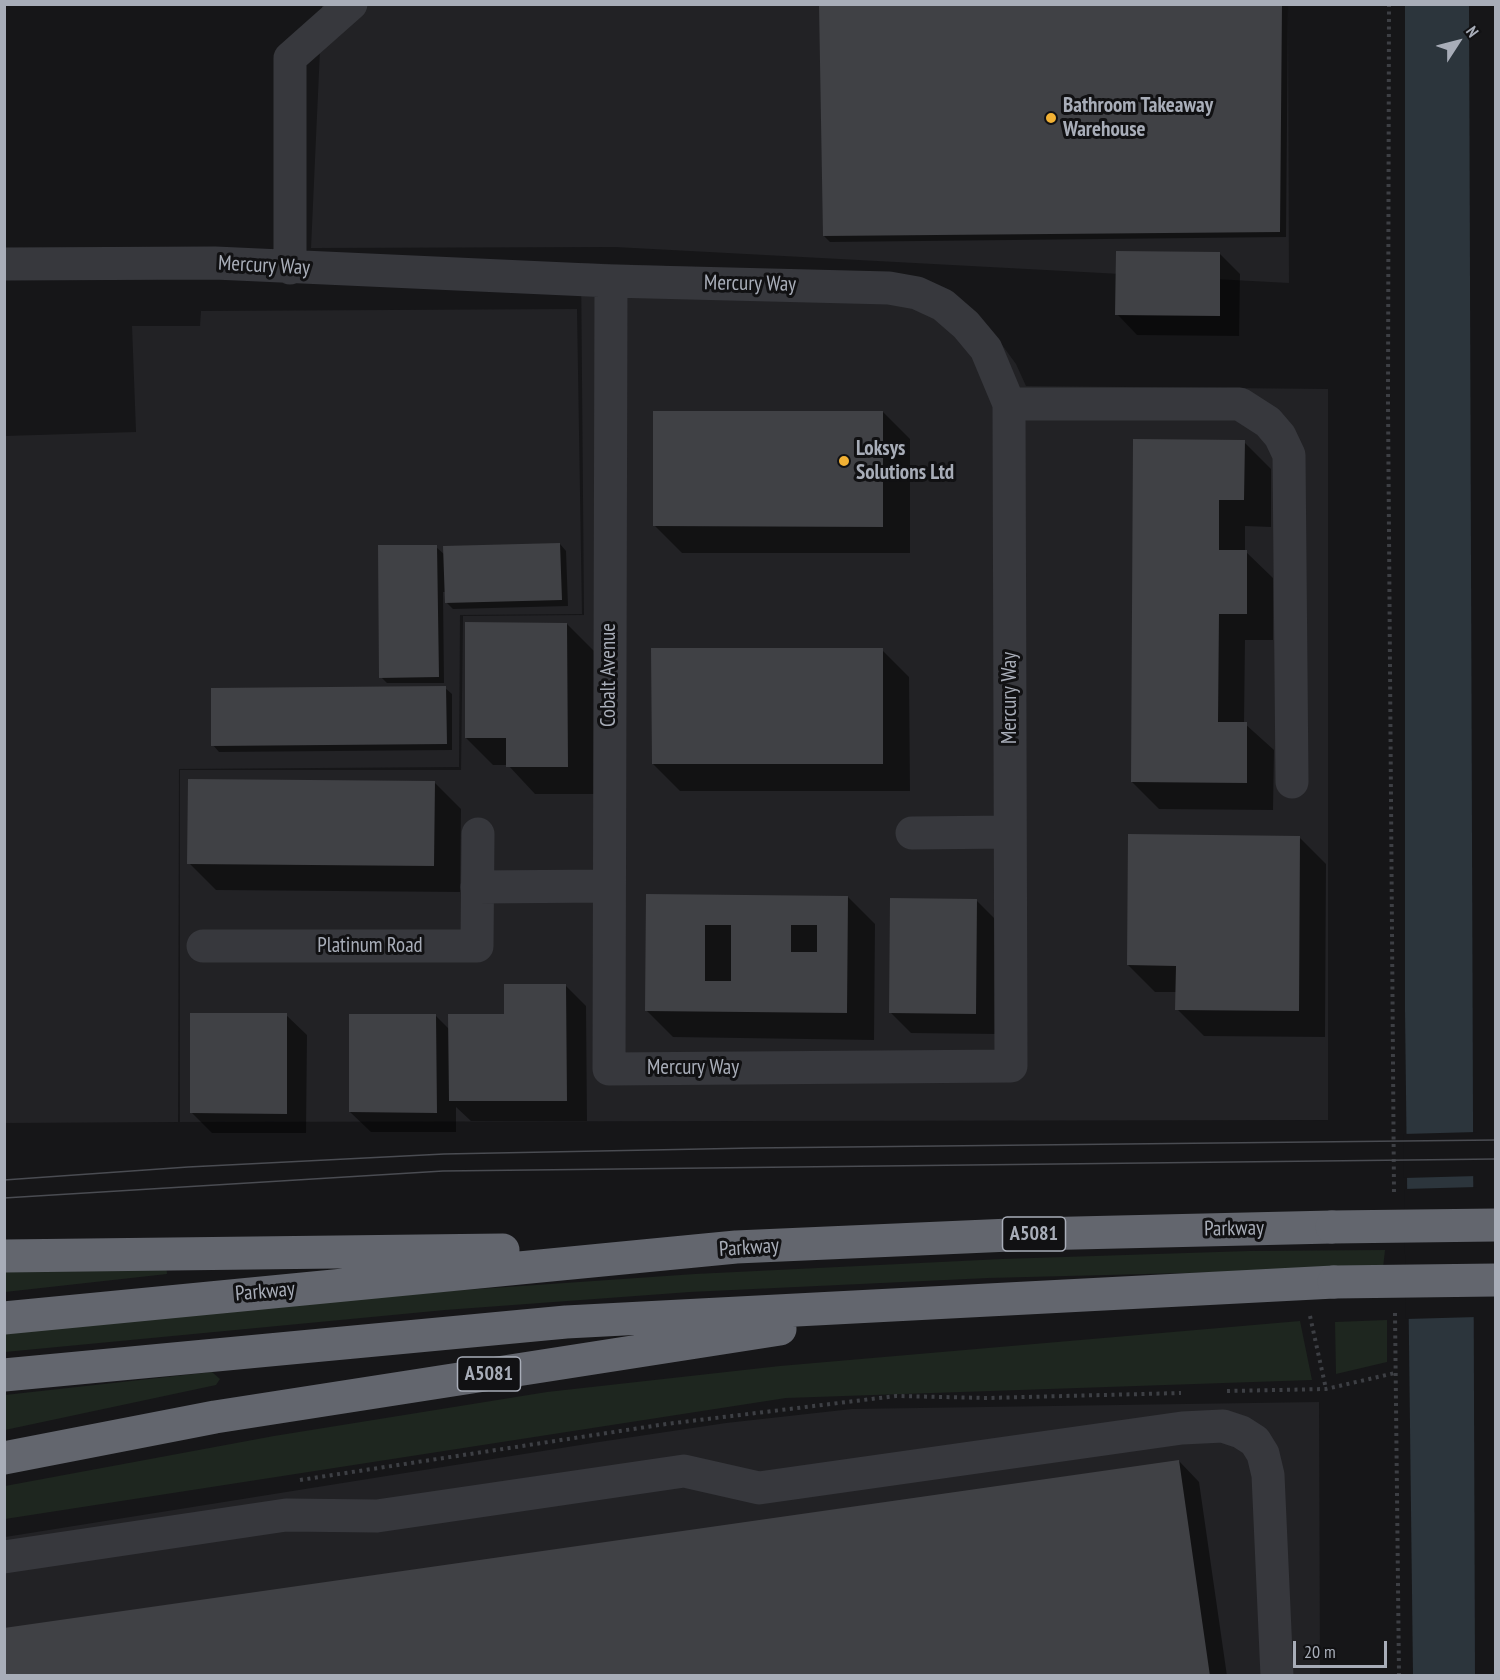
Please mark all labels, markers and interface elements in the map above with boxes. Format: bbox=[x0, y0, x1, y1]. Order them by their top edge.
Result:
north arrow bbox=[1428, 12, 1488, 72]
text: N bbox=[1462, 22, 1483, 41]
place label: Bathroom Takeaway Warehouse bbox=[1063, 93, 1213, 143]
marker: Bathroom Takeaway Warehouse bbox=[1044, 111, 1058, 125]
street label: Mercury Way bbox=[217, 251, 311, 281]
street label: Mercury Way bbox=[704, 271, 796, 297]
place label: Loksys Solutions Ltd bbox=[856, 436, 954, 486]
marker: Loksys Solutions Ltd bbox=[837, 454, 851, 468]
street label: Cobalt Avenue bbox=[596, 623, 622, 727]
street label: Mercury Way bbox=[997, 652, 1023, 744]
street label: Platinum Road bbox=[317, 933, 423, 959]
street label: Mercury Way bbox=[647, 1055, 739, 1081]
street label: Parkway bbox=[1204, 1216, 1264, 1242]
road number: A5081 bbox=[1002, 1217, 1066, 1251]
street label: Parkway bbox=[718, 1233, 780, 1263]
street label: Parkway bbox=[234, 1277, 296, 1307]
road number: A5081 bbox=[458, 1357, 520, 1391]
scale bar bbox=[1296, 1629, 1390, 1667]
text: 20 m bbox=[1304, 1640, 1336, 1663]

